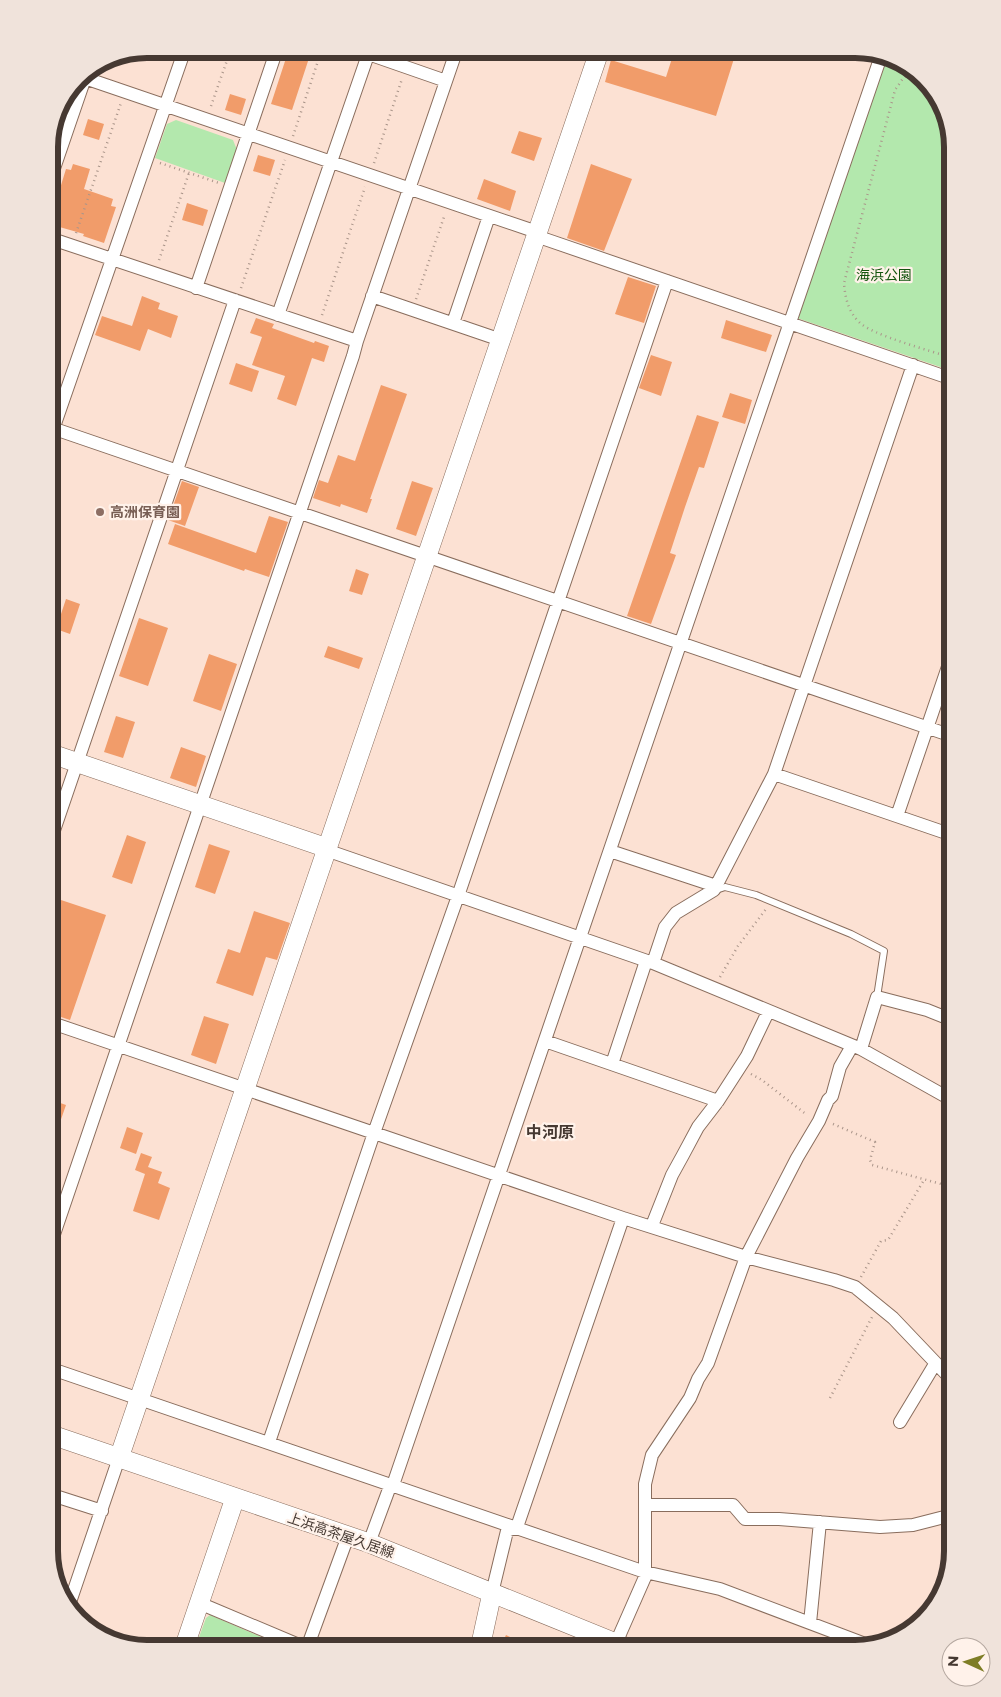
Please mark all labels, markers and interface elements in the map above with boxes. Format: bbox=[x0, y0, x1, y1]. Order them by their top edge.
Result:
park label: 海浜公園 bbox=[856, 266, 912, 284]
place label: 高洲保育園 bbox=[110, 503, 180, 521]
marker: 高洲保育園 bbox=[94, 506, 106, 518]
district label: 中河原 bbox=[526, 1123, 574, 1142]
street label: 上浜高茶屋久居線 bbox=[285, 1508, 397, 1562]
north arrow bbox=[941, 1637, 991, 1687]
text: N bbox=[944, 1655, 962, 1667]

